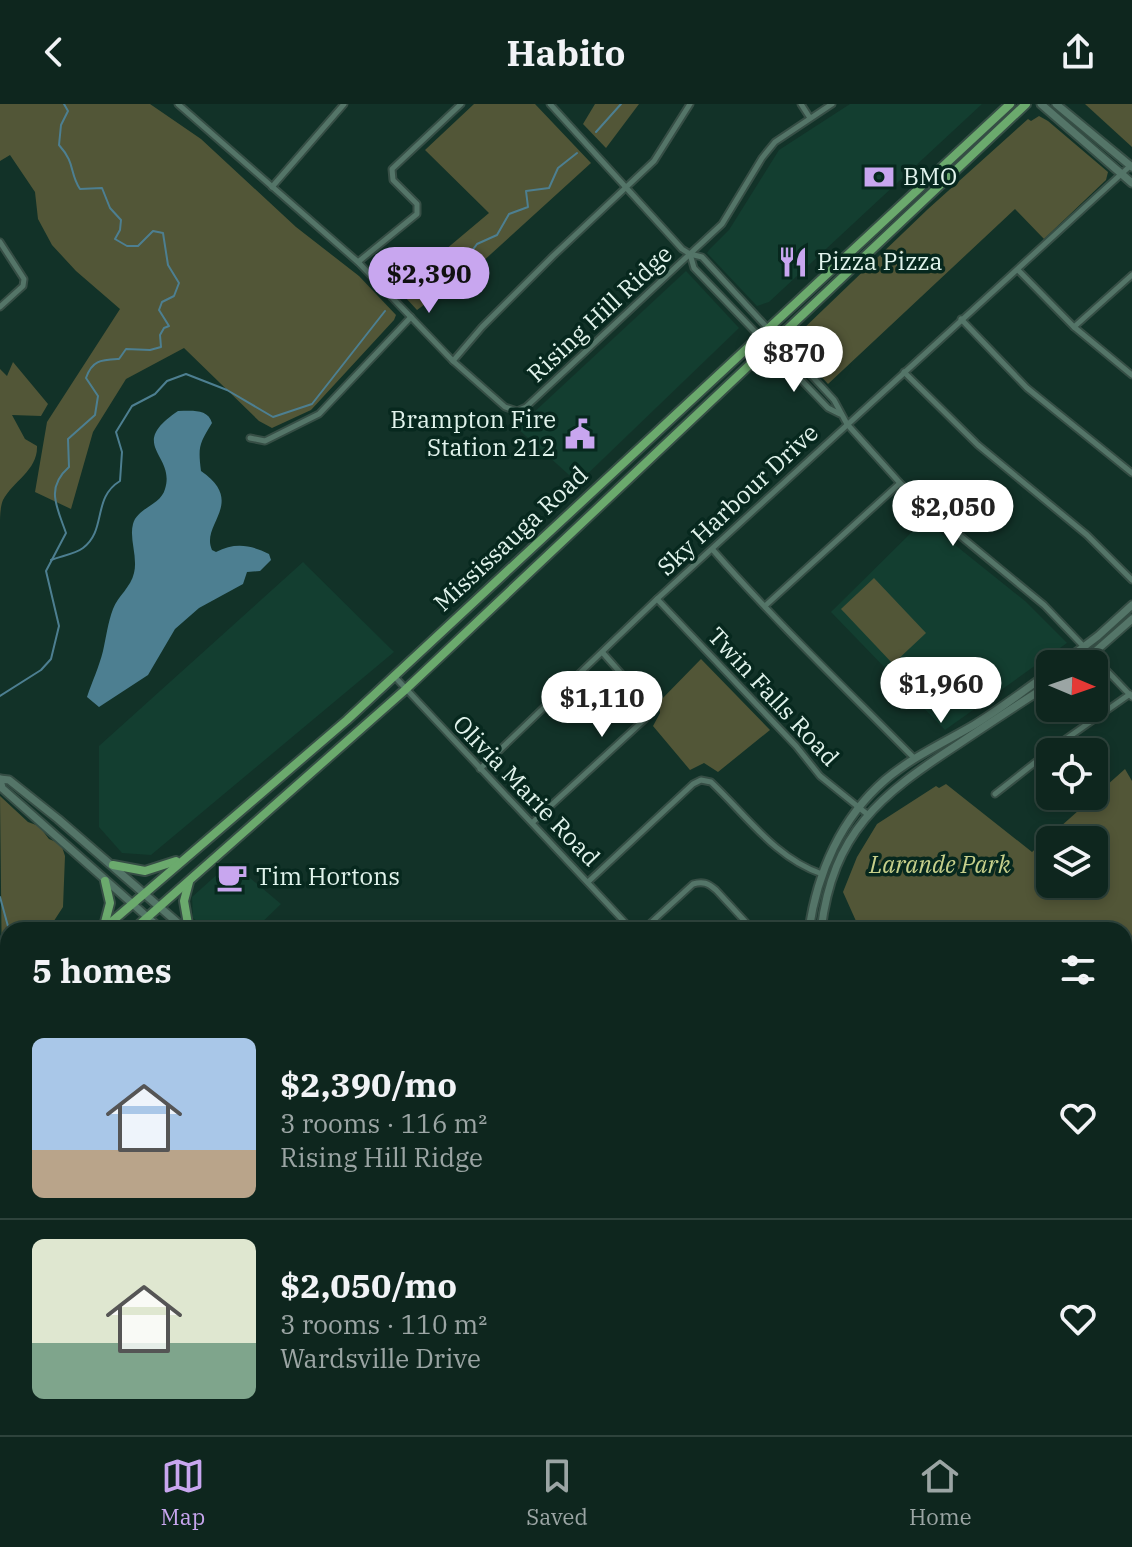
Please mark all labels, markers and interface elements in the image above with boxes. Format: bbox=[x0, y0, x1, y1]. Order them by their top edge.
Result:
text: Habito bbox=[507, 29, 625, 76]
icon: back bbox=[32, 30, 76, 74]
icon: share bbox=[1056, 30, 1100, 74]
bank icon: BMO bbox=[862, 160, 896, 194]
place label: BMO bbox=[903, 160, 957, 192]
street label: Rising Hill Ridge bbox=[520, 238, 679, 389]
restaurant icon: Pizza Pizza bbox=[776, 245, 810, 279]
place label: Pizza Pizza bbox=[817, 245, 943, 277]
pin: $2,390 bbox=[364, 247, 494, 315]
text: $2,390 bbox=[386, 256, 472, 290]
pin: $870 bbox=[747, 326, 841, 394]
text: $870 bbox=[763, 335, 825, 369]
place label: Brampton Fire Station 212 bbox=[390, 403, 556, 463]
street label: Sky Harbour Drive bbox=[650, 416, 825, 582]
public building icon: Brampton Fire Station 212 bbox=[563, 417, 597, 451]
street label: Mississauga Road bbox=[427, 459, 594, 618]
pin: $2,050 bbox=[888, 480, 1018, 548]
text: $2,050 bbox=[910, 489, 996, 523]
street label: Twin Falls Road bbox=[701, 620, 846, 773]
north arrow bbox=[1036, 650, 1108, 722]
map controls bbox=[1036, 650, 1108, 898]
pin: $1,960 bbox=[876, 657, 1006, 725]
text: $1,960 bbox=[898, 666, 984, 700]
pin: $1,110 bbox=[537, 671, 667, 739]
text: $1,110 bbox=[559, 680, 645, 714]
street label: Olivia Marie Road bbox=[446, 708, 607, 873]
button: locate bbox=[1036, 738, 1108, 810]
button: layers bbox=[1036, 826, 1108, 898]
park label: Larande Park bbox=[868, 848, 1011, 880]
cafe icon: Tim Hortons bbox=[215, 860, 249, 894]
place label: Tim Hortons bbox=[256, 860, 400, 892]
text: 5 homes bbox=[32, 948, 172, 992]
icon: filters bbox=[1056, 948, 1100, 992]
text: $2,390/mo bbox=[280, 1062, 457, 1106]
icon: home bbox=[96, 1070, 192, 1166]
icon: heart bbox=[1056, 1096, 1100, 1140]
text: 3 rooms · 116 m² bbox=[280, 1106, 487, 1140]
text: Rising Hill Ridge bbox=[280, 1140, 483, 1174]
text: $2,050/mo bbox=[280, 1263, 457, 1307]
icon: home bbox=[96, 1271, 192, 1367]
icon: heart bbox=[1056, 1297, 1100, 1341]
text: 3 rooms · 110 m² bbox=[280, 1307, 487, 1341]
text: Wardsville Drive bbox=[280, 1341, 481, 1375]
tab: Map bbox=[161, 1454, 205, 1531]
tab: Saved bbox=[526, 1454, 588, 1531]
tab: Home bbox=[909, 1454, 971, 1531]

